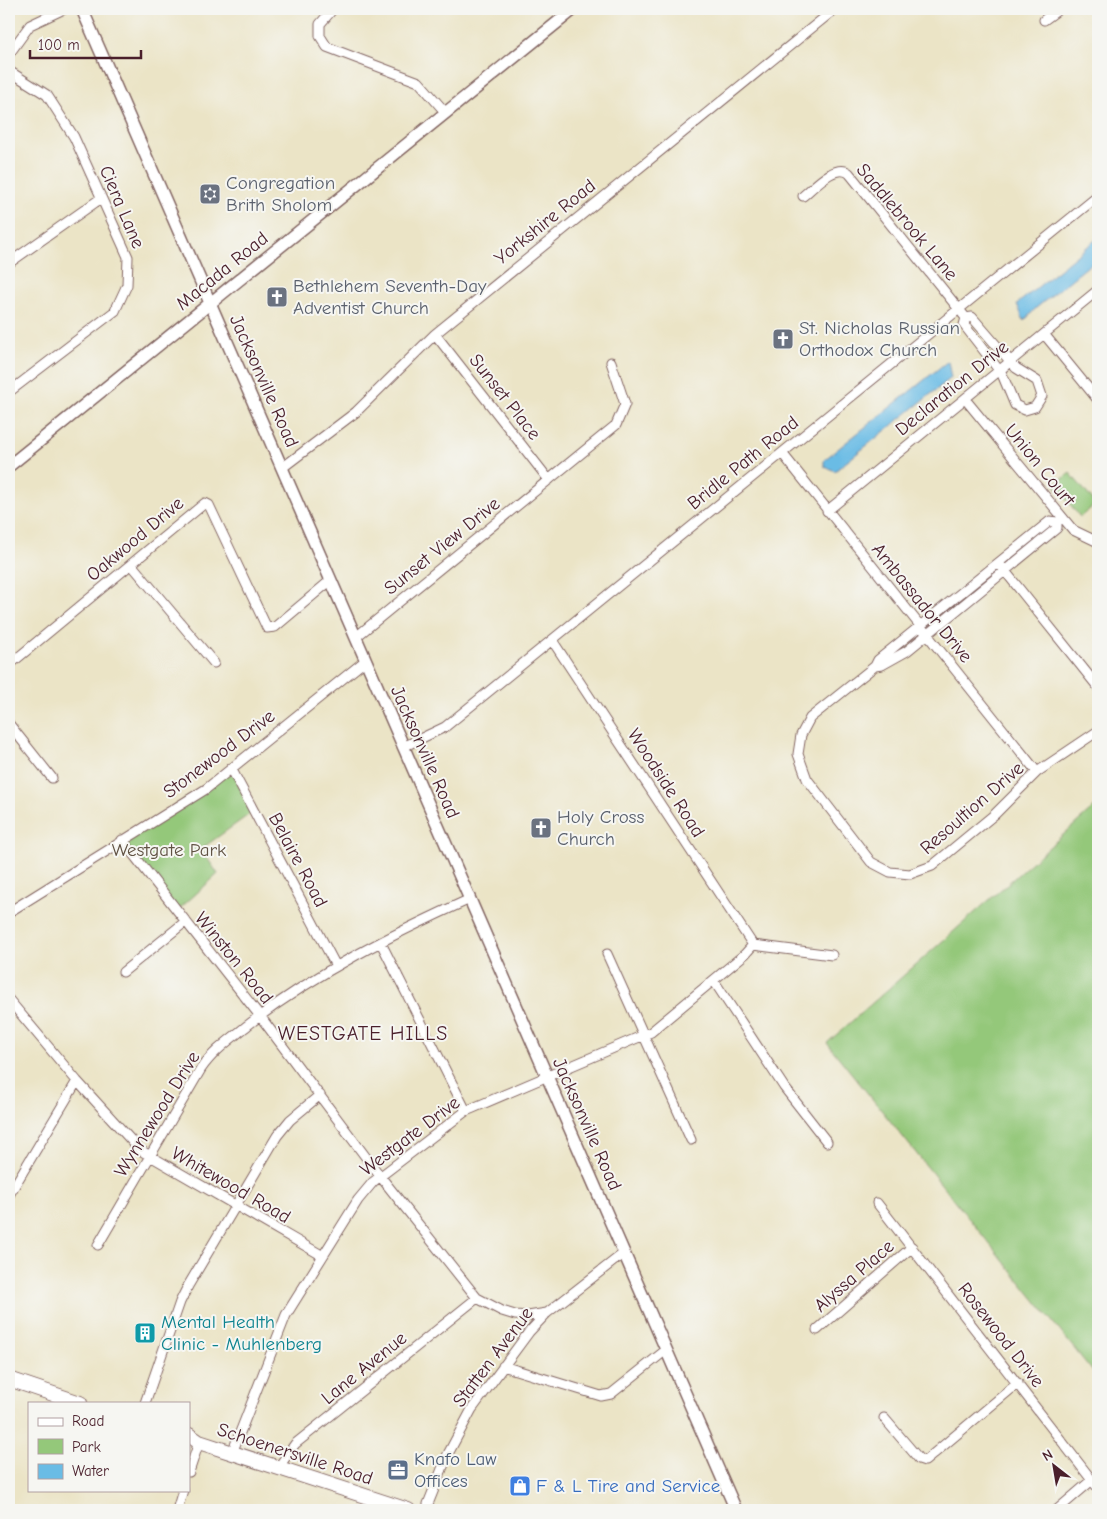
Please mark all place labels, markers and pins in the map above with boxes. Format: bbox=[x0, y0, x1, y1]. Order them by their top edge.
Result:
place label: Congregation Brith Sholom bbox=[226, 172, 335, 216]
synagogue icon: Congregation Brith Sholom bbox=[198, 182, 222, 206]
place label: Bethlehem Seventh-Day Adventist Church bbox=[293, 275, 487, 319]
church icon: Bethlehem Seventh-Day Adventist Church bbox=[265, 285, 289, 309]
place label: St. Nicholas Russian Orthodox Church bbox=[799, 317, 960, 361]
church icon: St. Nicholas Russian Orthodox Church bbox=[771, 327, 795, 351]
place label: Holy Cross Church bbox=[557, 806, 644, 850]
church icon: Holy Cross Church bbox=[529, 816, 553, 840]
place label: Mental Health Clinic - Muhlenberg bbox=[161, 1311, 322, 1355]
building icon: Mental Health Clinic - Muhlenberg bbox=[133, 1321, 157, 1345]
place label: Knafo Law Offices bbox=[414, 1448, 497, 1492]
office icon: Knafo Law Offices bbox=[386, 1458, 410, 1482]
shop icon: F & L Tire and Service bbox=[508, 1474, 532, 1498]
place label: F & L Tire and Service bbox=[536, 1475, 720, 1497]

